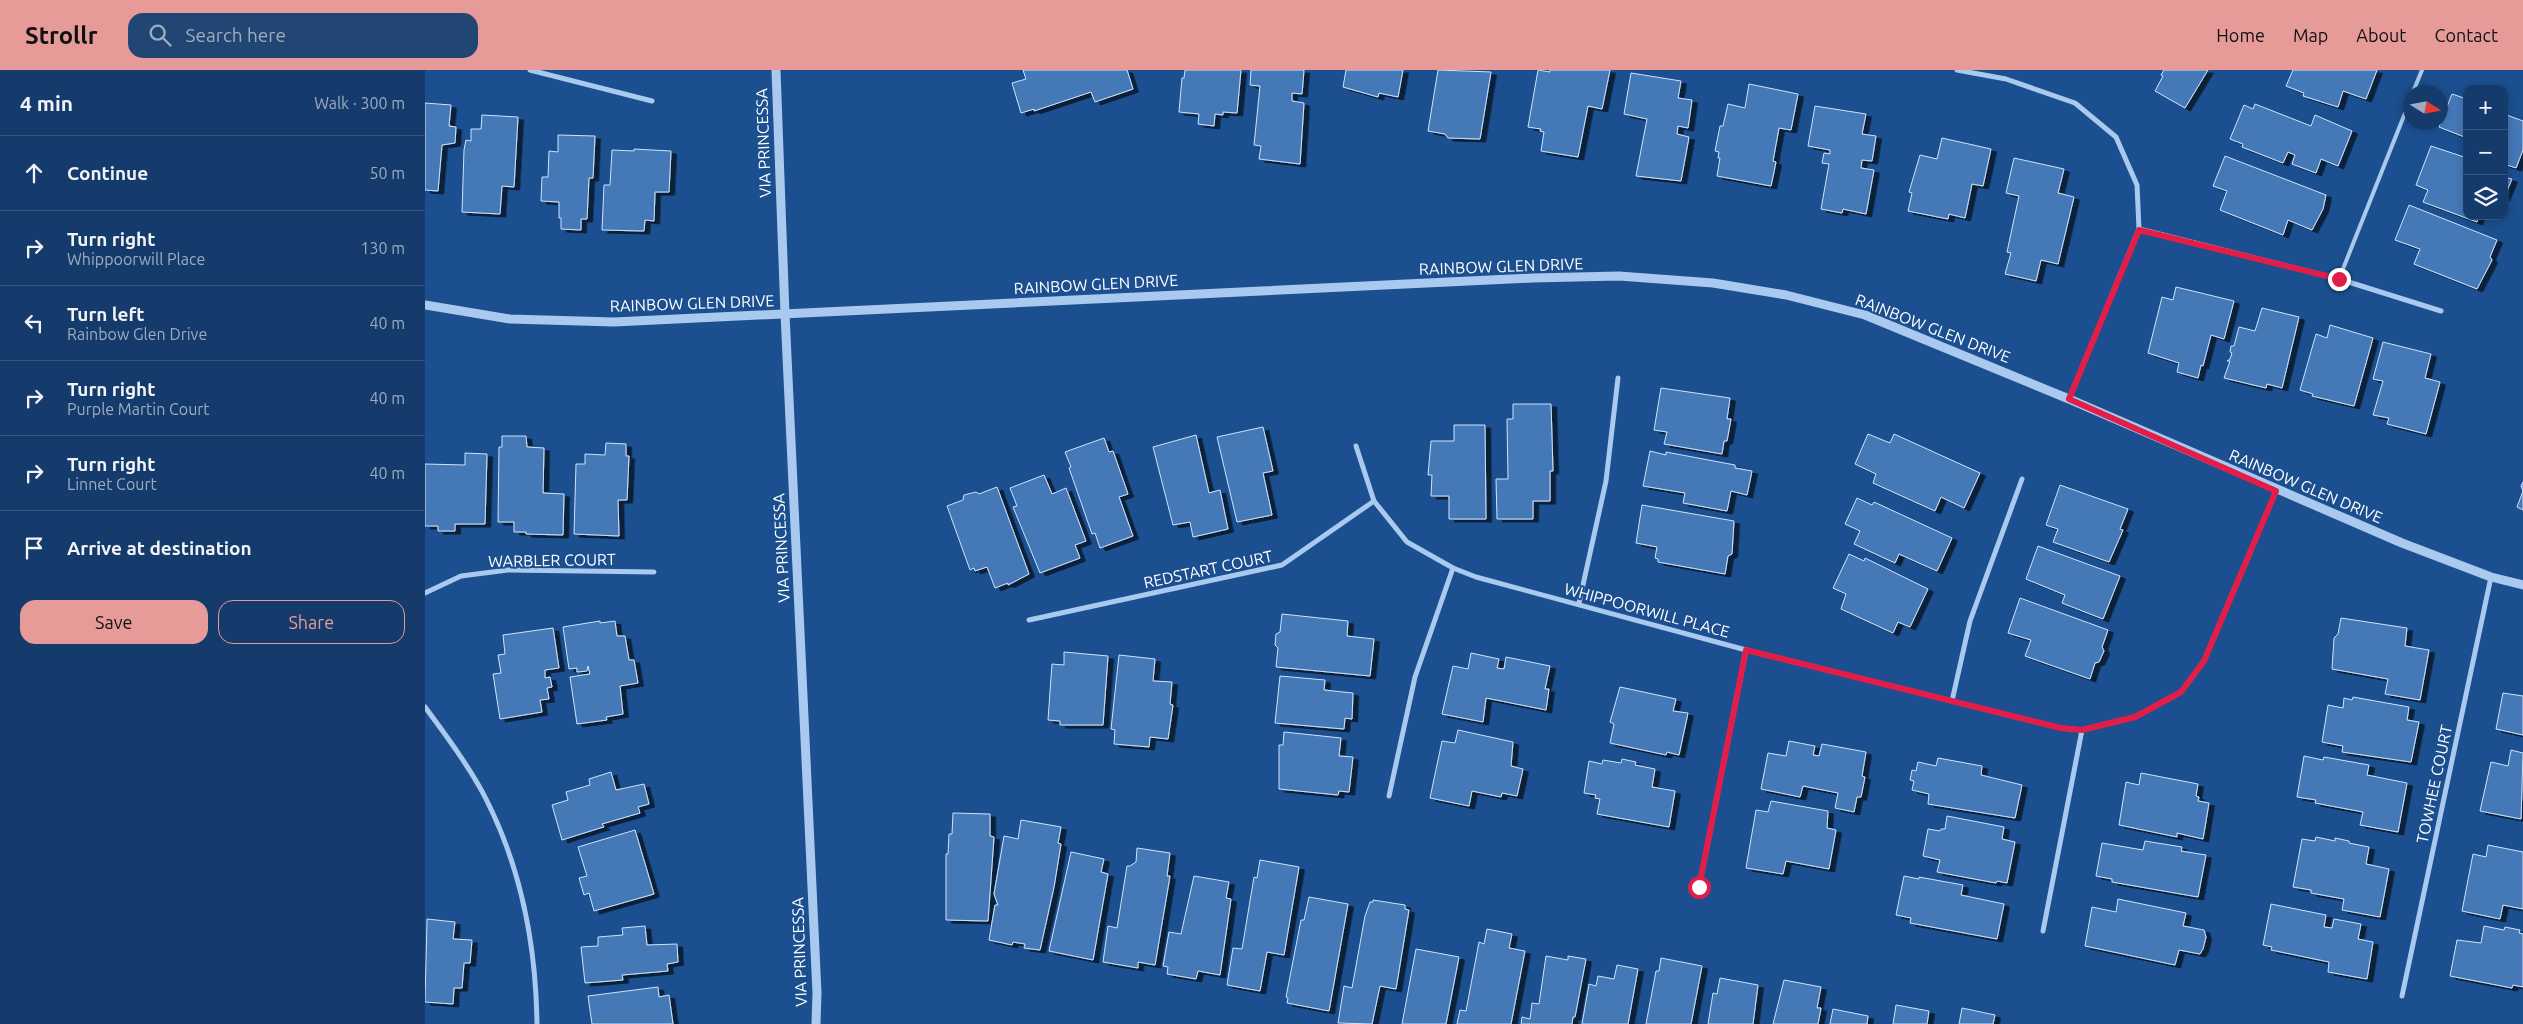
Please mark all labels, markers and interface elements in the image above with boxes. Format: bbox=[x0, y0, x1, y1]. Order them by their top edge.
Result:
search box bbox=[128, 13, 478, 58]
icon: search bbox=[146, 21, 174, 49]
text: Strollr bbox=[25, 22, 98, 49]
text: Search here bbox=[186, 24, 286, 46]
text: Home bbox=[2216, 25, 2265, 45]
text: Map bbox=[2293, 25, 2328, 45]
text: About bbox=[2356, 25, 2406, 45]
text: Contact bbox=[2434, 25, 2498, 45]
north arrow bbox=[2403, 85, 2448, 130]
map controls bbox=[2463, 85, 2508, 220]
button: + bbox=[2463, 85, 2508, 130]
street label: VIA PRINCESSA bbox=[752, 87, 774, 198]
text: 4 min bbox=[20, 91, 73, 115]
text: Walk · 300 m bbox=[314, 94, 405, 112]
button: − bbox=[2463, 130, 2508, 175]
icon: ahead bbox=[20, 159, 48, 187]
text: Continue bbox=[67, 162, 148, 184]
text: 50 m bbox=[369, 164, 405, 182]
button: layers bbox=[2463, 175, 2508, 220]
text: Turn right bbox=[67, 228, 155, 250]
icon: right bbox=[20, 234, 48, 262]
text: 130 m bbox=[360, 239, 405, 257]
text: Whippoorwill Place bbox=[67, 250, 205, 268]
street label: RAINBOW GLEN DRIVE bbox=[1418, 254, 1584, 278]
route end bbox=[2328, 268, 2351, 291]
street label: RAINBOW GLEN DRIVE bbox=[1013, 271, 1179, 297]
street label: RAINBOW GLEN DRIVE bbox=[1853, 290, 2013, 366]
street label: RAINBOW GLEN DRIVE bbox=[609, 291, 775, 315]
text: Turn left bbox=[67, 303, 145, 325]
icon: left bbox=[20, 309, 48, 337]
text: 40 m bbox=[369, 314, 405, 332]
text: Rainbow Glen Drive bbox=[67, 325, 207, 343]
text: Turn right bbox=[67, 378, 155, 400]
icon: right bbox=[20, 384, 48, 412]
text: 40 m bbox=[369, 389, 405, 407]
text: Purple Martin Court bbox=[67, 400, 210, 418]
street label: RAINBOW GLEN DRIVE bbox=[2227, 446, 2385, 526]
text: Turn right bbox=[67, 453, 155, 475]
icon: right bbox=[20, 459, 48, 487]
text: 40 m bbox=[369, 464, 405, 482]
text: Linnet Court bbox=[67, 475, 157, 493]
street label: VIA PRINCESSA bbox=[769, 492, 793, 603]
icon: arrive bbox=[20, 534, 48, 562]
text: Arrive at destination bbox=[67, 537, 252, 559]
street label: REDSTART COURT bbox=[1142, 547, 1274, 591]
street label: WARBLER COURT bbox=[488, 550, 616, 570]
street label: WHIPPOORWILL PLACE bbox=[1563, 579, 1731, 641]
button: Save bbox=[20, 600, 208, 644]
button: Share bbox=[218, 600, 405, 644]
street label: TOWHEE COURT bbox=[2413, 723, 2455, 845]
route start bbox=[1688, 876, 1711, 899]
street label: VIA PRINCESSA bbox=[788, 896, 810, 1007]

